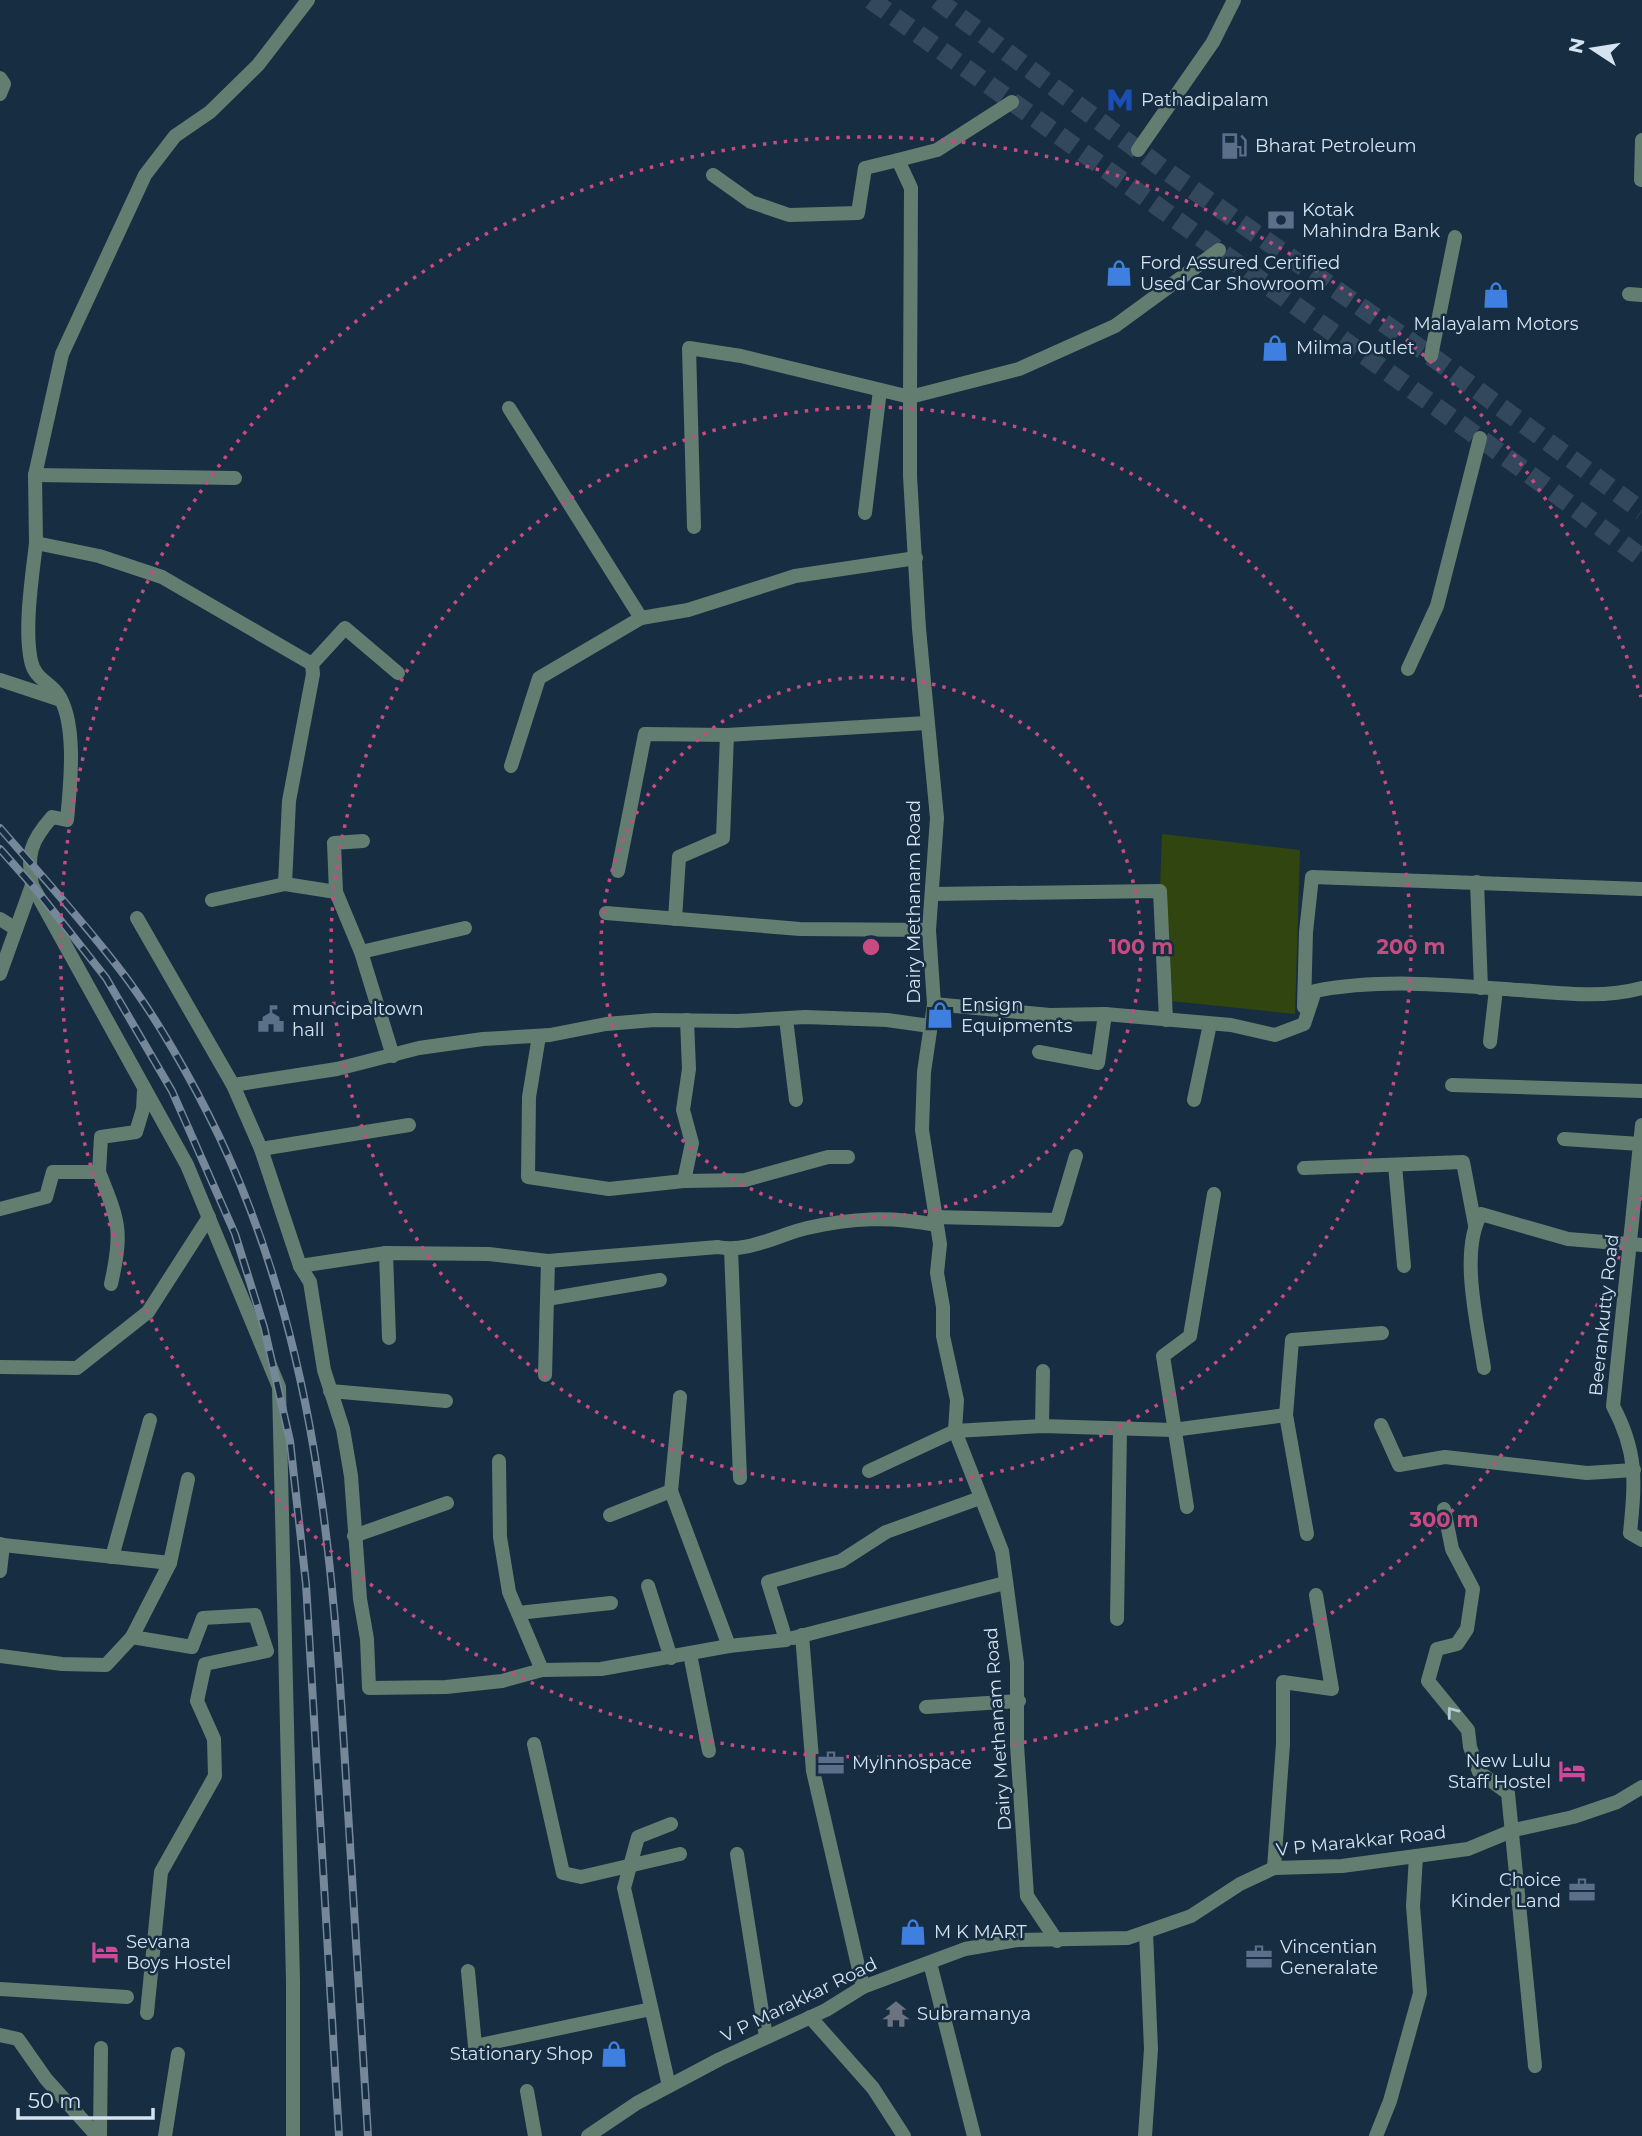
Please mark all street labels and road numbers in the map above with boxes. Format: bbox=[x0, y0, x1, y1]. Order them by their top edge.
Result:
street label: Dairy Methanam Road bbox=[903, 800, 925, 1004]
street label: Beerankutty Road bbox=[1585, 1233, 1623, 1397]
street label: Dairy Methanam Road bbox=[980, 1627, 1016, 1831]
street label: V P Marakkar Road bbox=[1275, 1821, 1447, 1861]
street label: V P Marakkar Road bbox=[717, 1953, 881, 2047]

